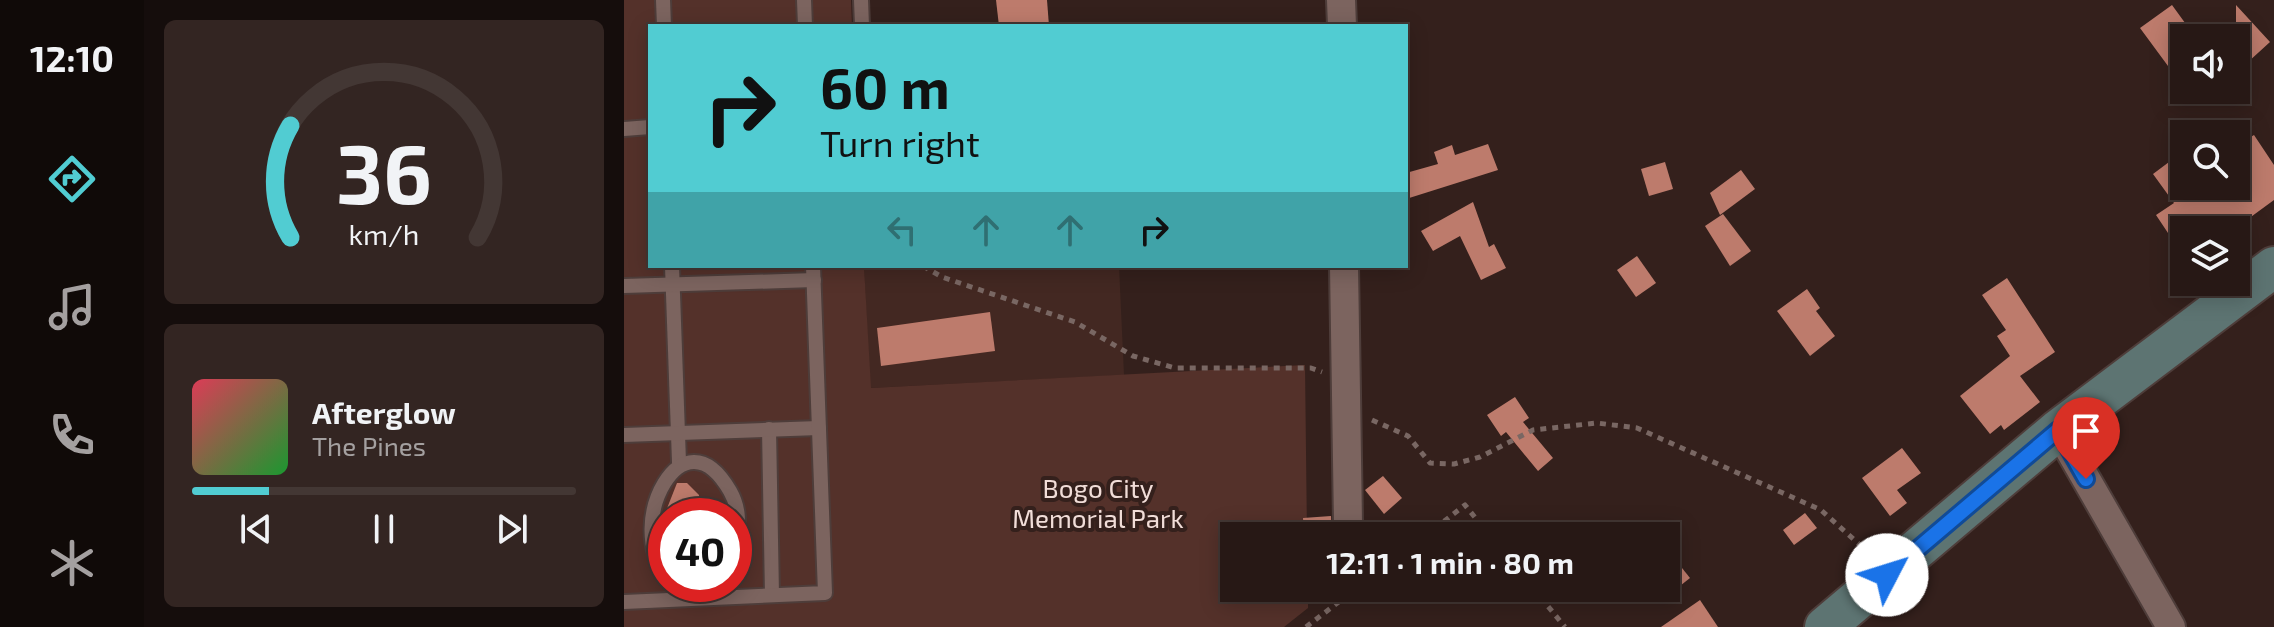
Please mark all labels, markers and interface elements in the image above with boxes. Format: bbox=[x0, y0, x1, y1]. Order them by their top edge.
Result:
map controls bbox=[2170, 24, 2250, 296]
button: sound bbox=[2170, 24, 2250, 104]
text: 12:10 bbox=[30, 36, 114, 79]
text: 60 m bbox=[820, 53, 950, 120]
icon: right bbox=[688, 56, 792, 160]
text: 36 bbox=[336, 120, 432, 220]
button: search bbox=[2170, 120, 2250, 200]
text: Turn right bbox=[820, 121, 980, 164]
icon: directions bbox=[44, 151, 100, 207]
icon: left bbox=[880, 208, 924, 252]
icon: ahead bbox=[964, 208, 1008, 252]
icon: ahead bbox=[1048, 208, 1092, 252]
icon: right bbox=[1132, 208, 1176, 252]
text: km/h bbox=[349, 216, 419, 251]
button: layers bbox=[2170, 216, 2250, 296]
icon: music bbox=[44, 279, 100, 335]
text: Afterglow bbox=[312, 394, 456, 430]
pin bbox=[2052, 397, 2120, 479]
icon: phone bbox=[44, 407, 100, 463]
icon: arrive bbox=[2064, 409, 2108, 453]
text: The Pines bbox=[312, 430, 426, 461]
park label: Bogo City Memorial Park bbox=[1012, 472, 1184, 533]
speed limit sign: 40 bbox=[648, 498, 752, 602]
icon: previous bbox=[234, 507, 278, 551]
icon: pause bbox=[362, 507, 406, 551]
icon: next bbox=[490, 507, 534, 551]
position arrow bbox=[1845, 533, 1929, 617]
icon: climate bbox=[44, 535, 100, 591]
text: 12:11 · 1 min · 80 m bbox=[1326, 544, 1574, 580]

